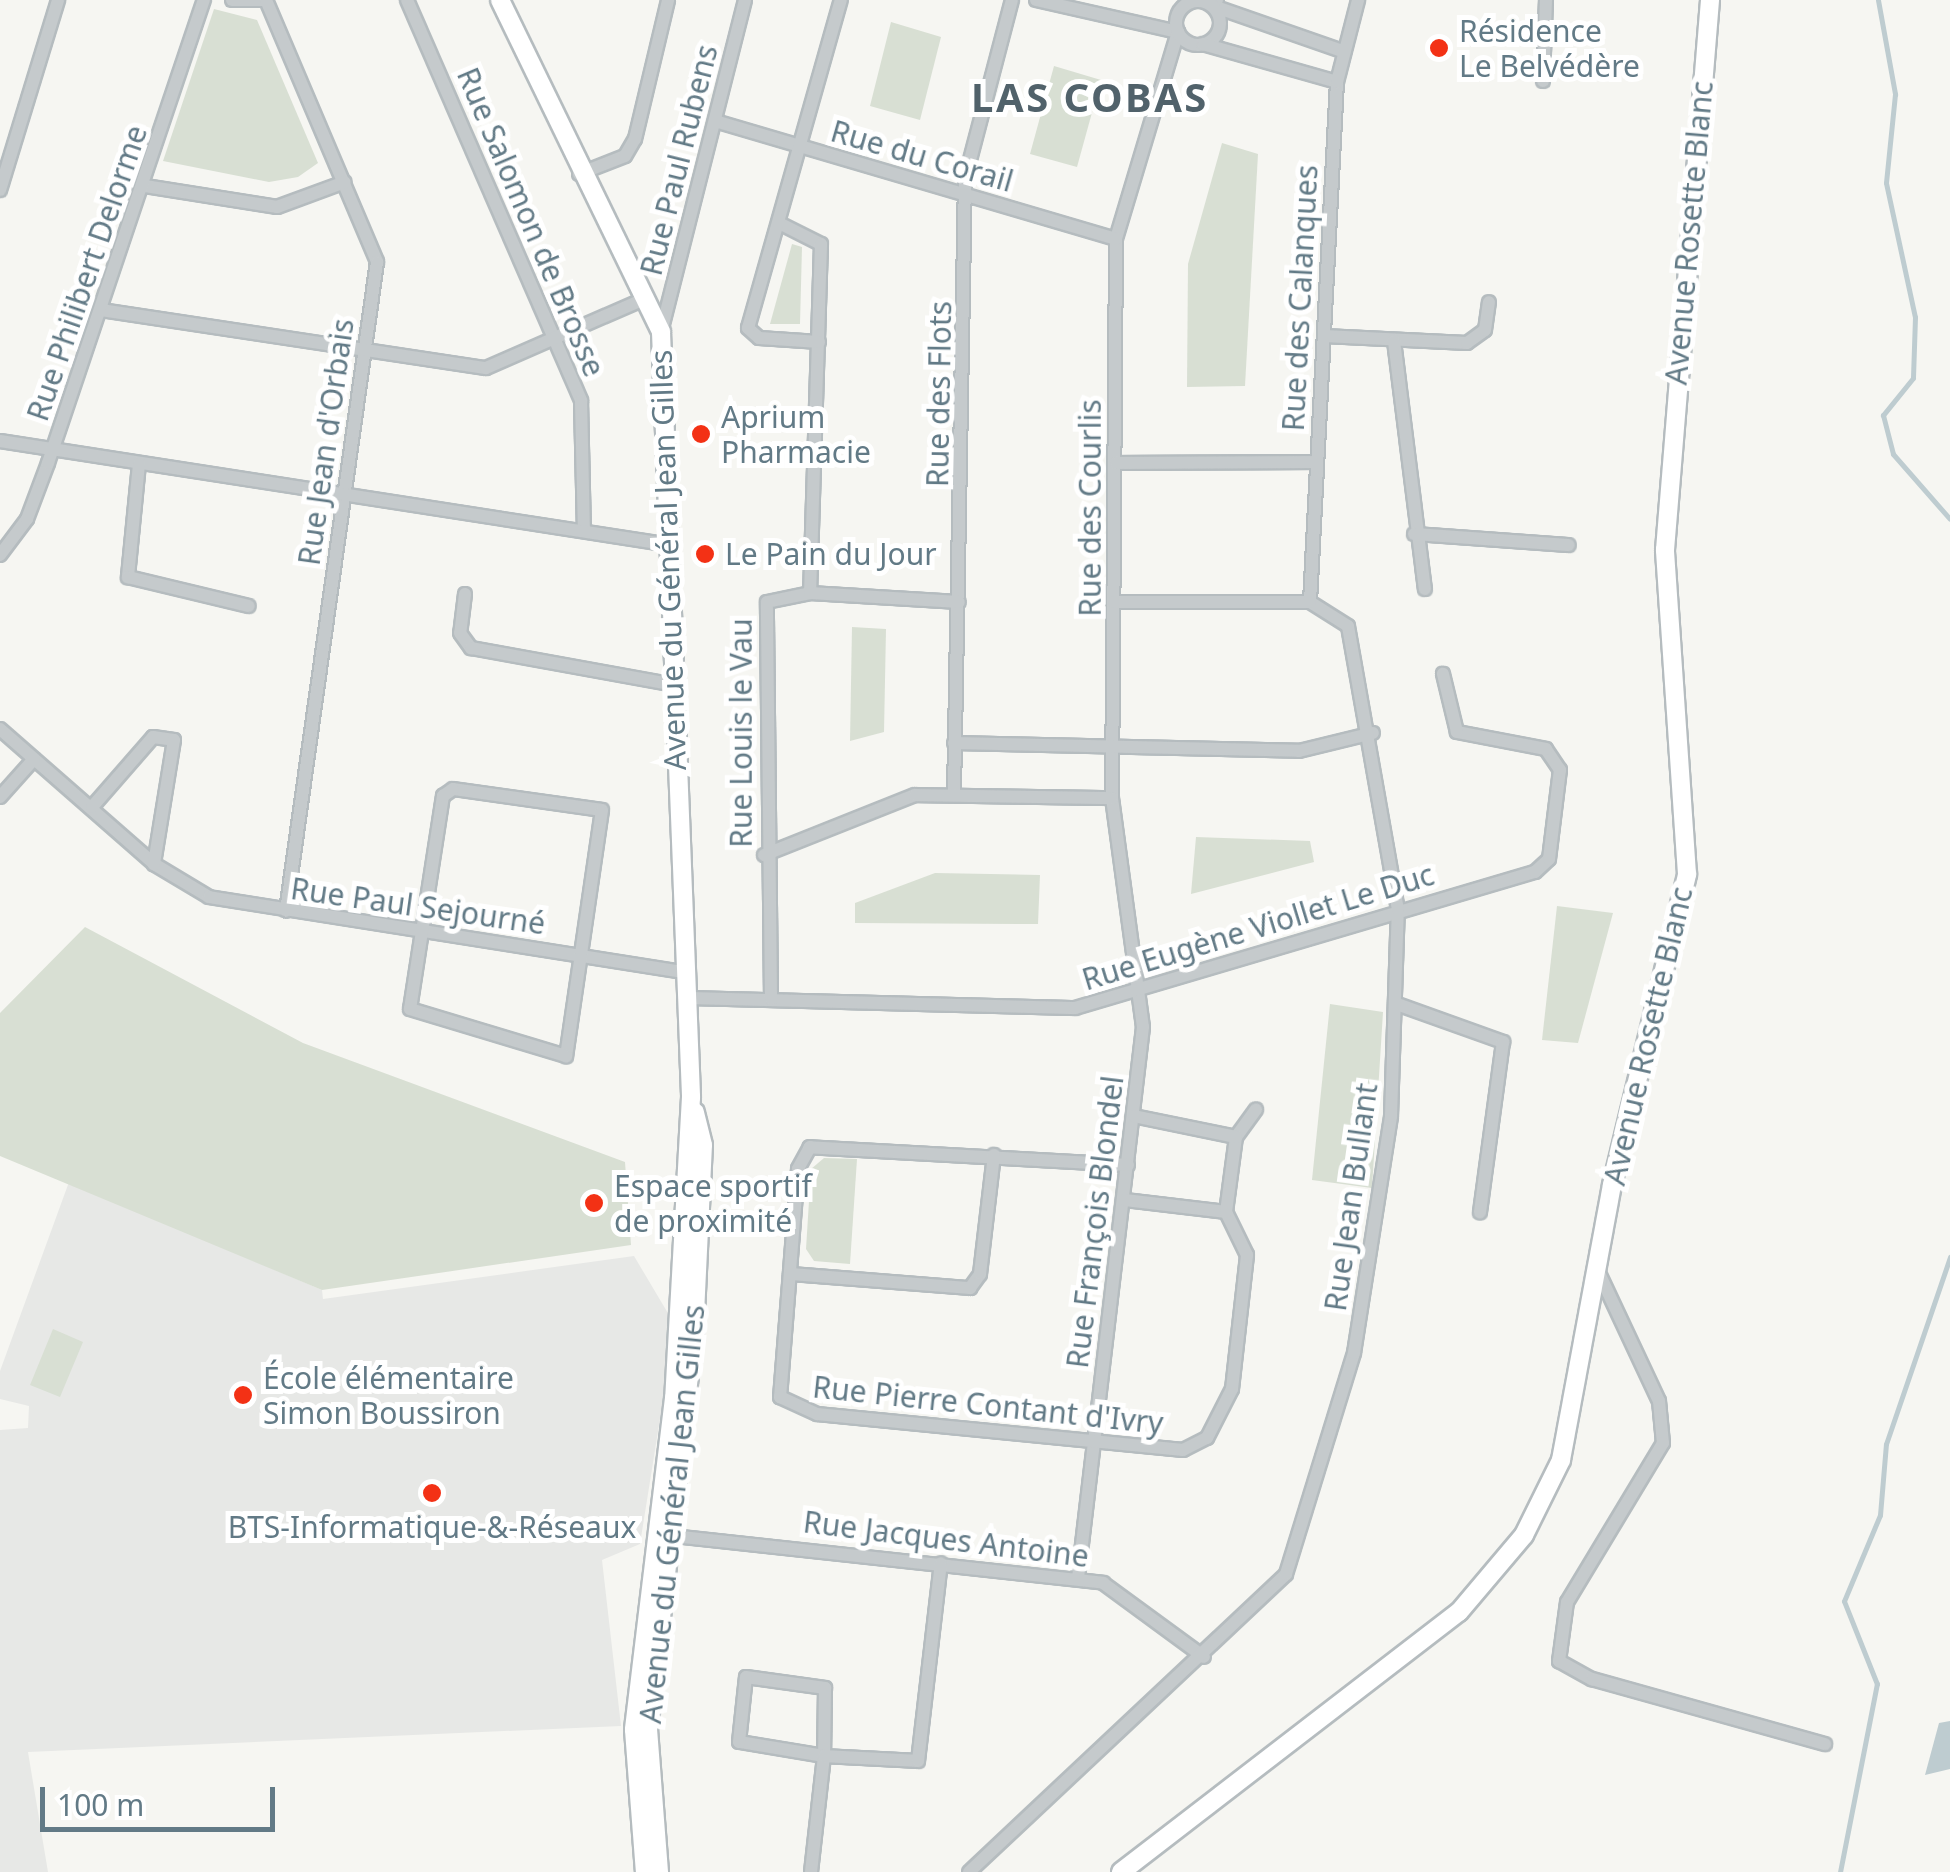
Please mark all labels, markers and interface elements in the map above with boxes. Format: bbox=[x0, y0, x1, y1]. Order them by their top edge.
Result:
place label: Résidence Le Belvédère bbox=[1459, 13, 1640, 84]
marker: Résidence Le Belvédère bbox=[1428, 37, 1450, 59]
street label: Rue Paul Rubens bbox=[633, 41, 725, 279]
street label: Rue Salomon de Brosse bbox=[450, 62, 612, 382]
district label: LAS COBAS bbox=[971, 73, 1209, 121]
street label: Avenue Rosette Blanc bbox=[1658, 80, 1720, 386]
street label: Rue du Corail bbox=[827, 113, 1017, 199]
street label: Rue Philibert Delorme bbox=[19, 120, 155, 426]
street label: Rue des Calanques bbox=[1275, 164, 1325, 432]
street label: Rue des Flots bbox=[919, 301, 959, 487]
street label: Rue Jean d'Orbais bbox=[291, 316, 361, 568]
street label: Avenue du Général Jean Gilles bbox=[643, 349, 693, 771]
place label: Aprium Pharmacie bbox=[721, 399, 871, 470]
street label: Rue des Courlis bbox=[1072, 399, 1108, 617]
marker: Aprium Pharmacie bbox=[690, 423, 712, 445]
place label: Le Pain du Jour bbox=[725, 536, 937, 572]
marker: Le Pain du Jour bbox=[694, 543, 716, 565]
street label: Rue Louis le Vau bbox=[723, 618, 759, 848]
street label: Rue Eugène Viollet Le Duc bbox=[1078, 856, 1438, 998]
street label: Rue Paul Sejourné bbox=[288, 870, 548, 942]
street label: Avenue Rosette Blanc bbox=[1596, 884, 1700, 1188]
street label: Rue François Blondel bbox=[1059, 1074, 1131, 1370]
street label: Rue Jean Bullant bbox=[1317, 1081, 1385, 1313]
place label: Espace sportif de proximité bbox=[614, 1168, 812, 1238]
marker: Espace sportif de proximité bbox=[583, 1192, 605, 1214]
street label: Avenue du Général Jean Gilles bbox=[632, 1303, 712, 1725]
place label: École élémentaire Simon Boussiron bbox=[263, 1360, 514, 1430]
street label: Rue Pierre Contant d'Ivry bbox=[811, 1369, 1165, 1441]
marker: École élémentaire Simon Boussiron bbox=[232, 1384, 254, 1406]
marker: BTS-Informatique-&-Réseaux bbox=[421, 1482, 443, 1504]
street label: Rue Jacques Antoine bbox=[801, 1504, 1091, 1574]
place label: BTS-Informatique-&-Réseaux bbox=[228, 1509, 636, 1545]
scale bar bbox=[45, 1767, 280, 1829]
text: 100 m bbox=[57, 1784, 144, 1825]

